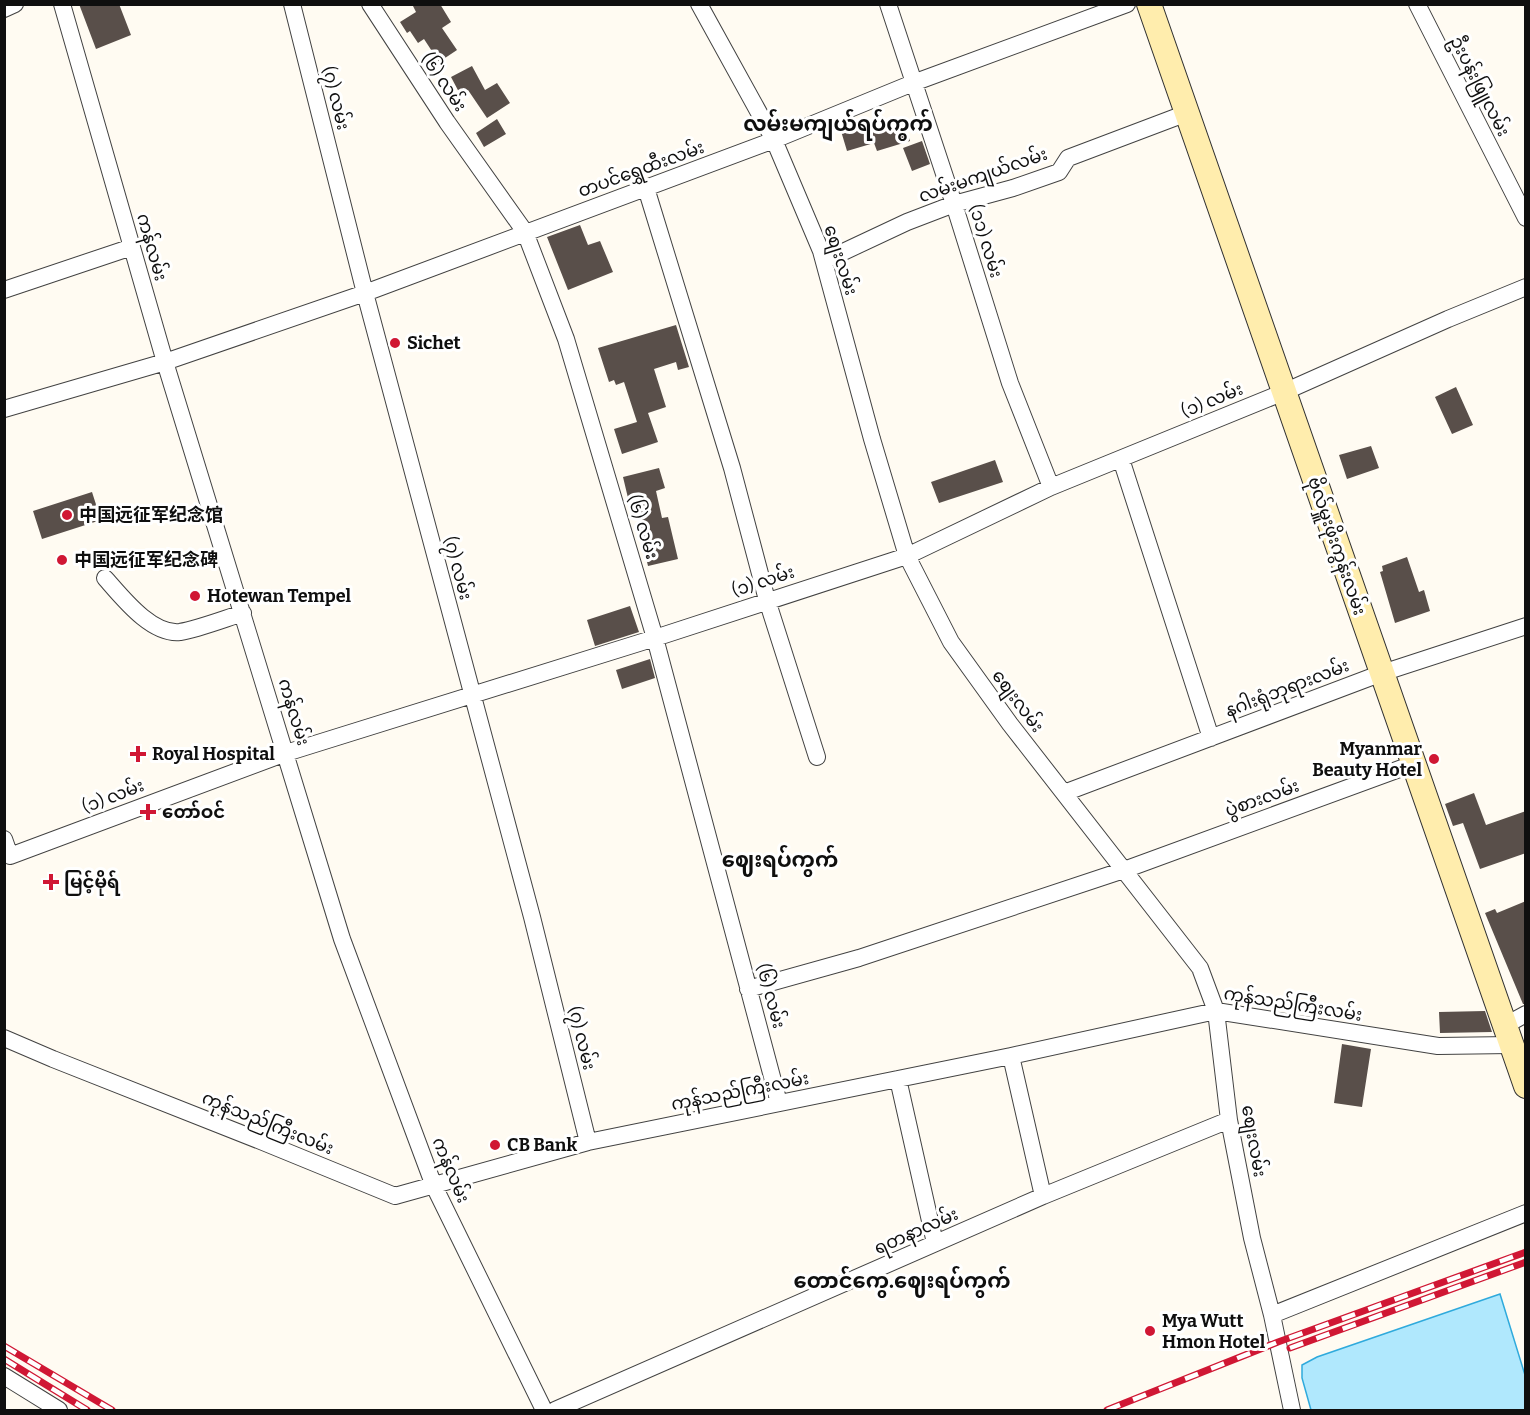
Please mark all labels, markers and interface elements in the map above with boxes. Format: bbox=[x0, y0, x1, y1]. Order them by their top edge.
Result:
street label: ဦးပန်းဖြူလမ်း bbox=[1442, 31, 1517, 142]
street label: (၆) လမ်း bbox=[416, 47, 473, 116]
street label: (၇) လမ်း bbox=[314, 63, 356, 133]
district label: လမ်းမကျယ်ရပ်ကွက် bbox=[743, 108, 933, 142]
street label: တပင်ရွှေထီးလမ်း bbox=[574, 133, 709, 206]
street label: လမ်းမကျယ်လမ်း bbox=[915, 141, 1052, 211]
street label: (၁၁) လမ်း bbox=[964, 201, 1010, 280]
street label: ကန်လမ်း bbox=[128, 210, 174, 284]
street label: စျေးလမ်း bbox=[815, 221, 865, 299]
place label: Sichet bbox=[407, 332, 461, 354]
marker: Sichet bbox=[388, 336, 402, 350]
street label: (၁) လမ်း bbox=[1177, 376, 1246, 422]
street label: ဗိုလ်မှူးဖိုးကွန်းလမ်း bbox=[1299, 473, 1374, 619]
street label: (၆) လမ်း bbox=[623, 491, 665, 562]
place label: 中国远征军纪念馆 bbox=[79, 504, 223, 526]
marker: 中国远征军纪念馆 bbox=[60, 508, 74, 522]
street label: (၇) လမ်း bbox=[435, 533, 479, 603]
place label: 中国远征军纪念碑 bbox=[74, 549, 218, 571]
marker: 中国远征军纪念碑 bbox=[55, 553, 69, 567]
street label: (၁) လမ်း bbox=[728, 559, 797, 601]
place label: Hotewan Tempel bbox=[207, 585, 352, 607]
marker: Hotewan Tempel bbox=[188, 589, 202, 603]
street label: နဂါးရုံဘုရားလမ်း bbox=[1221, 652, 1354, 726]
street label: စျေးလမ်း bbox=[984, 664, 1050, 739]
street label: ကန်လမ်း bbox=[270, 675, 317, 749]
place label: Myanmar Beauty Hotel bbox=[1312, 738, 1423, 781]
place label: Royal Hospital bbox=[152, 743, 275, 765]
marker: Royal Hospital bbox=[129, 745, 147, 763]
marker: Myanmar Beauty Hotel bbox=[1427, 752, 1441, 766]
street label: (၁) လမ်း bbox=[78, 772, 147, 818]
street label: ပွဲစားလမ်း bbox=[1221, 773, 1303, 825]
place label: တော်ဝင် bbox=[162, 800, 225, 823]
marker: တော်ဝင် bbox=[139, 803, 157, 821]
district label: ဈေးရပ်ကွက် bbox=[722, 844, 838, 877]
place label: မြင့်မိုရ် bbox=[64, 870, 121, 896]
marker: မြင့်မိုရ် bbox=[42, 873, 60, 891]
street label: (၆) လမ်း bbox=[752, 961, 792, 1031]
street label: ကုန်သည်ကြီးလမ်း bbox=[1222, 979, 1364, 1030]
street label: (၇) လမ်း bbox=[560, 1003, 602, 1073]
street label: ကုန်သည်ကြီးလမ်း bbox=[669, 1064, 812, 1119]
street label: ကုန်သည်ကြီးလမ်း bbox=[197, 1084, 338, 1163]
street label: စျေးလမ်း bbox=[1233, 1103, 1273, 1179]
street label: ကန်လမ်း bbox=[424, 1133, 476, 1208]
place label: CB Bank bbox=[507, 1134, 577, 1156]
marker: CB Bank bbox=[488, 1138, 502, 1152]
street label: ရတနာလမ်း bbox=[870, 1201, 963, 1263]
district label: တောင်ကွေ.ဈေးရပ်ကွက် bbox=[794, 1265, 1010, 1298]
place label: Mya Wutt Hmon Hotel bbox=[1162, 1310, 1266, 1353]
marker: Mya Wutt Hmon Hotel bbox=[1143, 1324, 1157, 1338]

